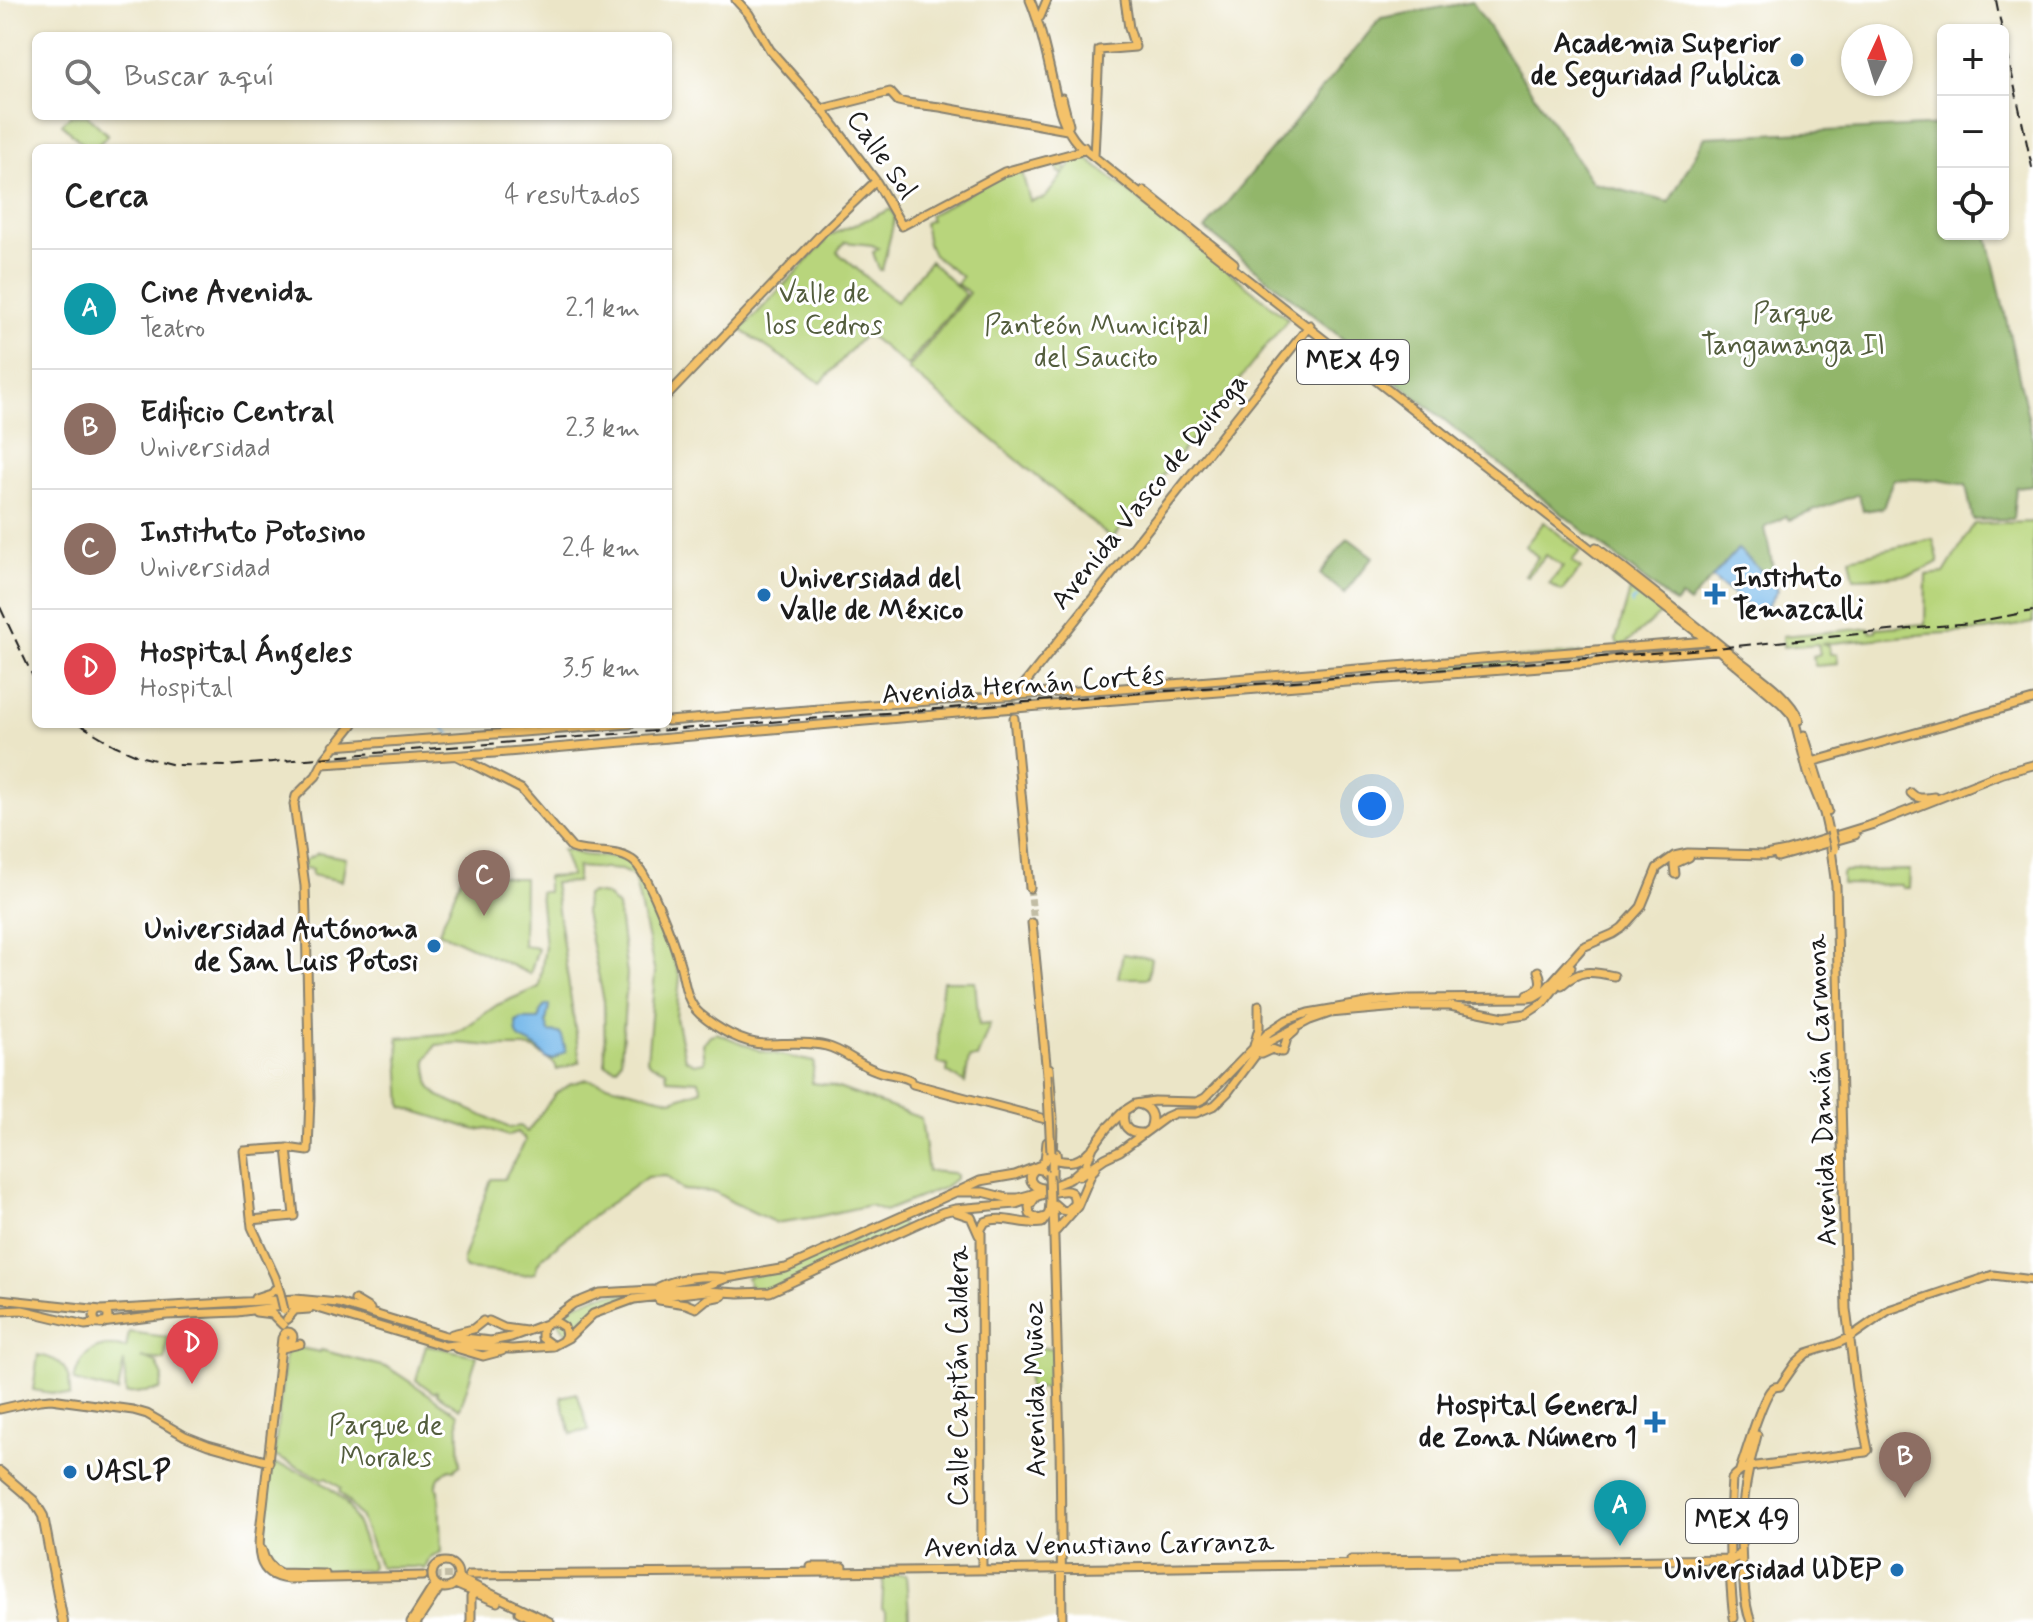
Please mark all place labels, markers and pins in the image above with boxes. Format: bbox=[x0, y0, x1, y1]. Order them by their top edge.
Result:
place label: Academia Superior de Seguridad Publica bbox=[1531, 26, 1781, 98]
marker: Academia Superior de Seguridad Publica bbox=[1788, 51, 1806, 69]
place label: Instituto Temazcalli bbox=[1733, 560, 1864, 629]
place label: Universidad del Valle de México bbox=[780, 561, 963, 630]
marker: Instituto Temazcalli bbox=[1704, 583, 1726, 605]
marker: Universidad del Valle de México bbox=[755, 586, 773, 604]
pin: C bbox=[458, 850, 510, 916]
place label: Universidad Autónoma de San Luis Potosi bbox=[144, 912, 418, 981]
marker: Universidad Autónoma de San Luis Potosi bbox=[425, 937, 443, 955]
pin: D bbox=[166, 1318, 218, 1384]
place label: Hospital General de Zona Número 1 bbox=[1419, 1388, 1637, 1457]
marker: Hospital General de Zona Número 1 bbox=[1644, 1411, 1666, 1433]
pin: B bbox=[1879, 1432, 1931, 1498]
place label: UASLP bbox=[86, 1454, 171, 1491]
marker: UASLP bbox=[61, 1463, 79, 1481]
pin: A bbox=[1594, 1480, 1646, 1546]
place label: Universidad UDEP bbox=[1664, 1552, 1882, 1589]
marker: Universidad UDEP bbox=[1888, 1561, 1906, 1579]

